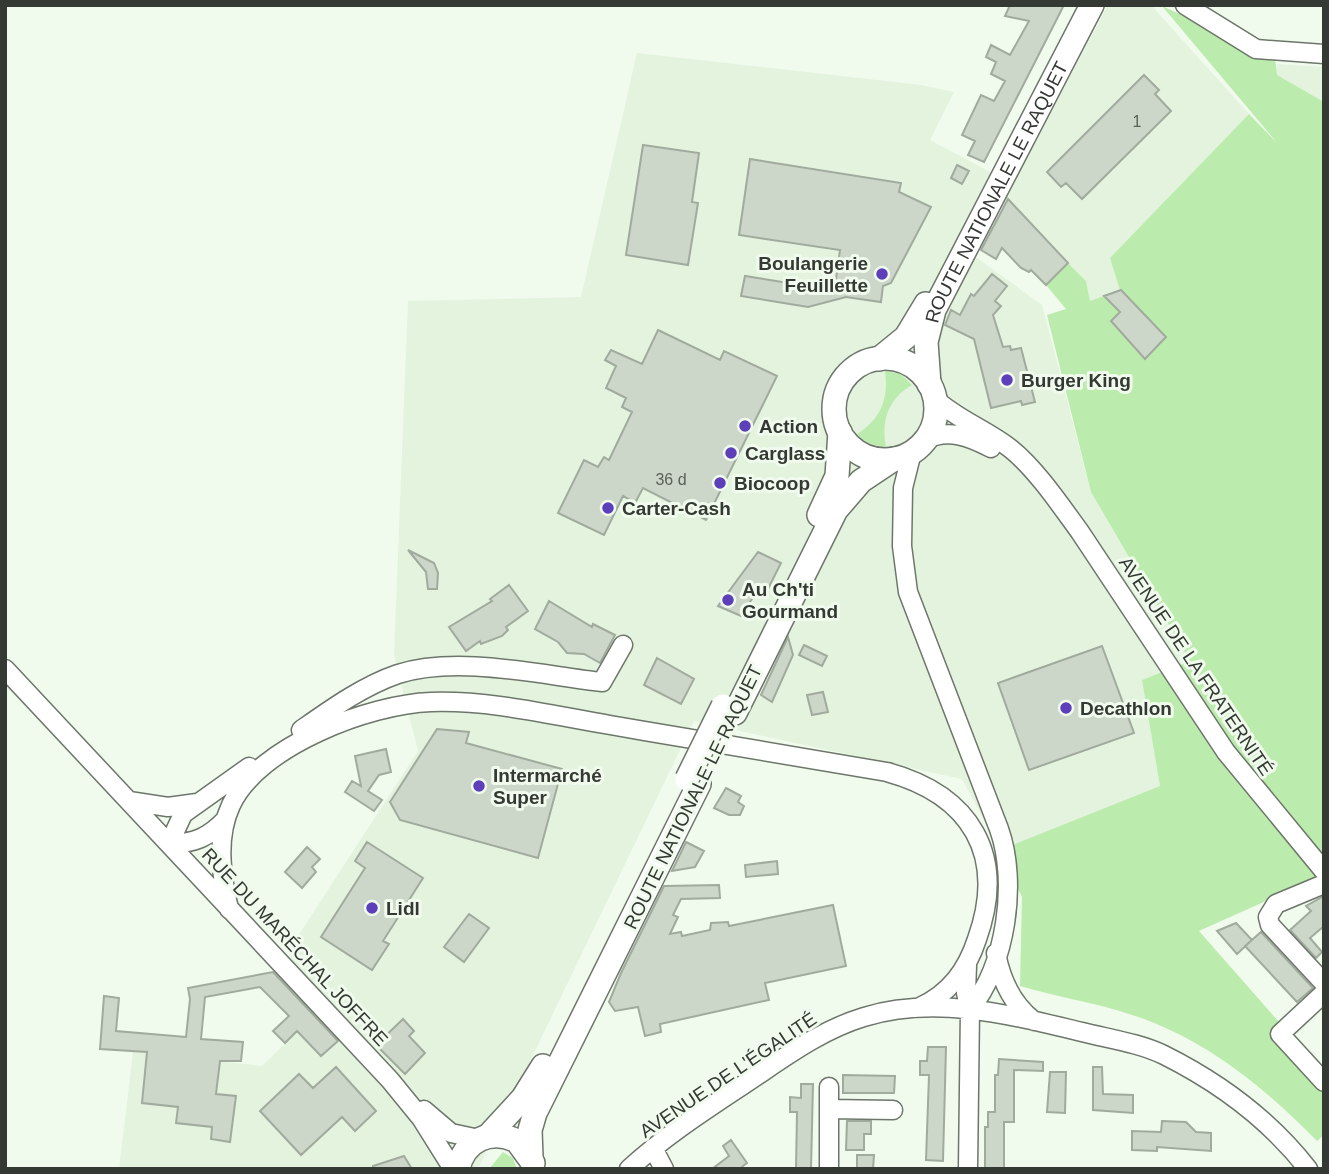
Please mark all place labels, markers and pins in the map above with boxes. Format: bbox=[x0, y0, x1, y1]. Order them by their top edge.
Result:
place label: Boulangerie Feuillette bbox=[758, 253, 868, 296]
marker: Boulangerie Feuillette bbox=[874, 266, 890, 282]
place label: Burger King bbox=[1021, 370, 1131, 391]
marker: Burger King bbox=[999, 372, 1015, 388]
place label: Action bbox=[759, 416, 818, 437]
marker: Action bbox=[737, 418, 753, 434]
place label: Carglass bbox=[745, 443, 825, 464]
marker: Carglass bbox=[723, 445, 739, 461]
place label: Biocoop bbox=[734, 473, 810, 494]
marker: Biocoop bbox=[712, 475, 728, 491]
place label: Carter-Cash bbox=[622, 498, 731, 519]
marker: Carter-Cash bbox=[600, 500, 616, 516]
place label: Au Ch'ti Gourmand bbox=[742, 579, 838, 622]
marker: Au Ch'ti Gourmand bbox=[720, 592, 736, 608]
place label: Decathlon bbox=[1080, 698, 1172, 719]
marker: Decathlon bbox=[1058, 700, 1074, 716]
place label: Intermarché Super bbox=[493, 765, 602, 808]
marker: Intermarché Super bbox=[471, 778, 487, 794]
place label: Lidl bbox=[386, 898, 420, 919]
marker: Lidl bbox=[364, 900, 380, 916]

